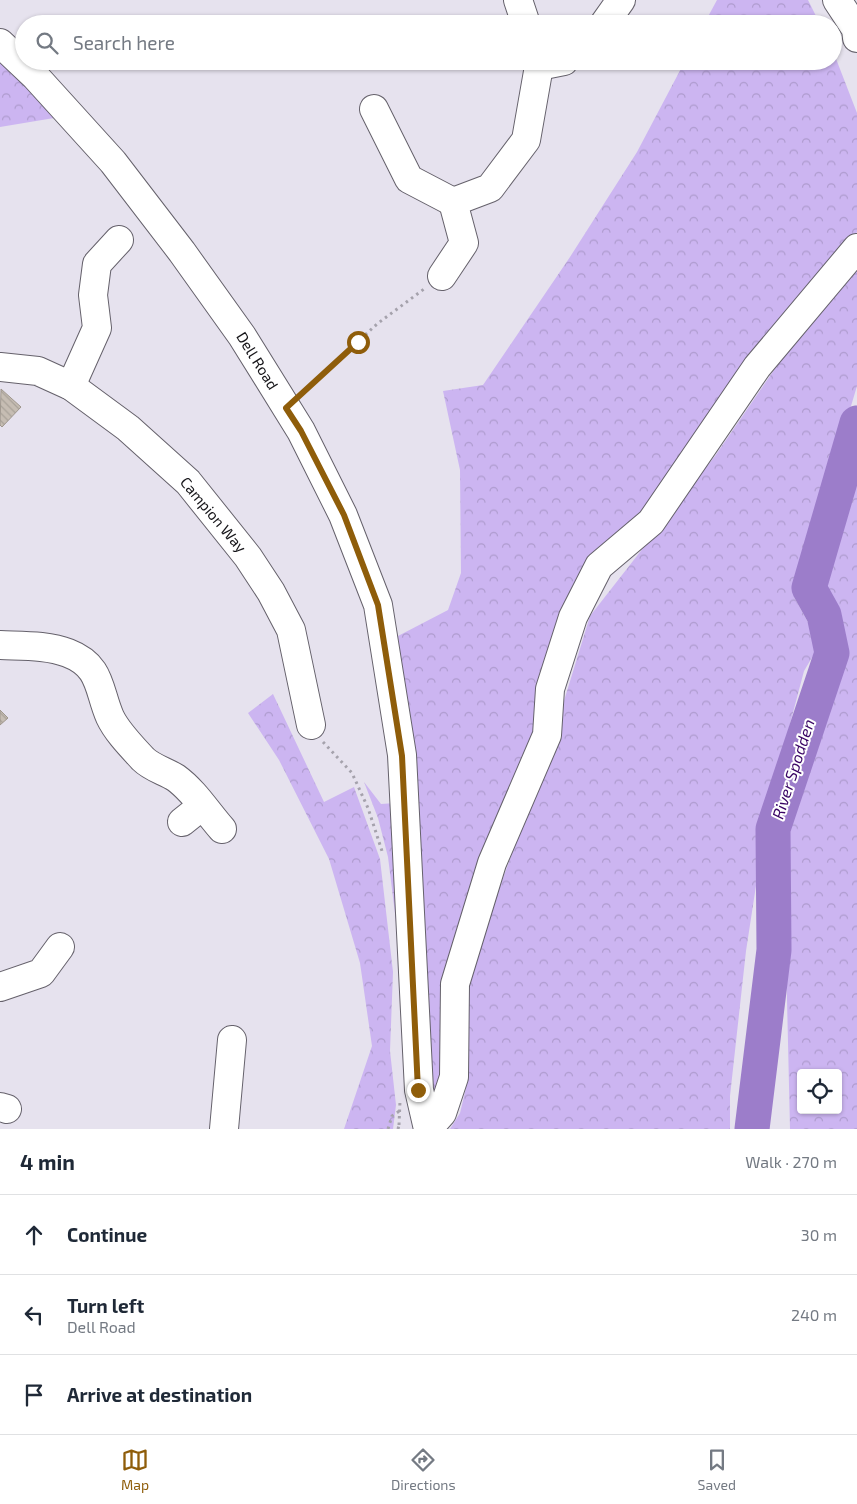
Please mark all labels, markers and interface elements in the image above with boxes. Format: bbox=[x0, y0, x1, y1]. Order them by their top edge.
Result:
search box bbox=[15, 15, 842, 70]
icon: search bbox=[33, 29, 61, 57]
text: Search here bbox=[73, 31, 175, 54]
street label: Dell Road bbox=[233, 328, 283, 393]
route start bbox=[347, 331, 370, 354]
street label: Campion Way bbox=[177, 473, 251, 556]
water label: River Spodden bbox=[767, 717, 818, 821]
map controls bbox=[797, 1069, 842, 1114]
button: locate bbox=[797, 1069, 842, 1114]
route end bbox=[407, 1079, 430, 1102]
text: 4 min bbox=[20, 1149, 75, 1174]
text: Walk · 270 m bbox=[745, 1152, 837, 1171]
icon: ahead bbox=[20, 1221, 48, 1249]
text: Continue bbox=[67, 1223, 147, 1246]
text: 30 m bbox=[801, 1225, 837, 1244]
text: Turn left bbox=[67, 1294, 144, 1317]
icon: left bbox=[20, 1301, 48, 1329]
text: 240 m bbox=[791, 1305, 837, 1324]
text: Dell Road bbox=[67, 1317, 136, 1336]
icon: arrive bbox=[20, 1381, 48, 1409]
text: Arrive at destination bbox=[67, 1383, 252, 1406]
tab: Map bbox=[121, 1446, 149, 1493]
tab: Directions bbox=[391, 1446, 456, 1493]
tab: Saved bbox=[698, 1446, 736, 1493]

